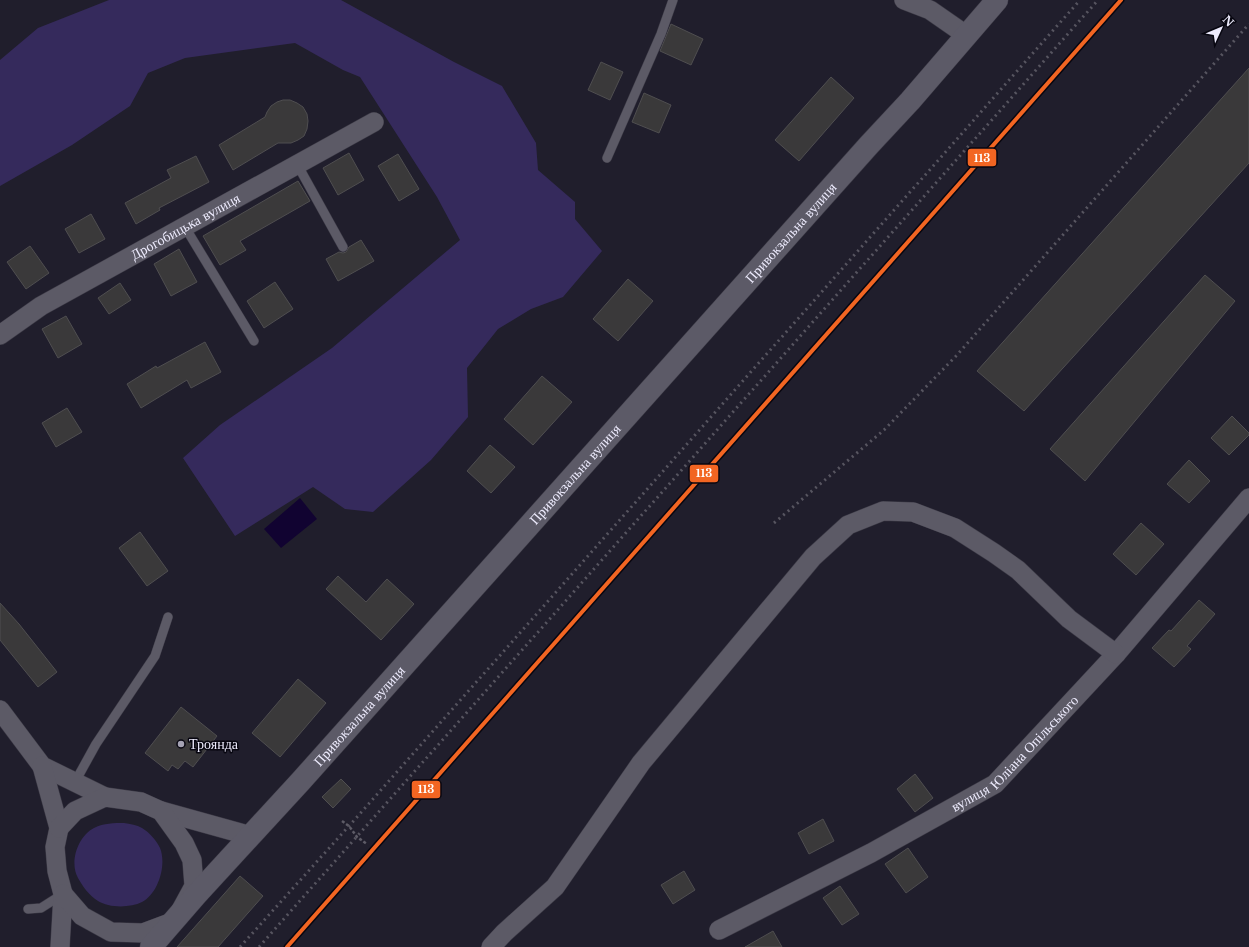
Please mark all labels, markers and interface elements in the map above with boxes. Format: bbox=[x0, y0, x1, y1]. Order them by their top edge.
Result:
north arrow bbox=[1201, 8, 1241, 48]
text: N bbox=[1220, 12, 1237, 30]
line badge: 113 bbox=[967, 148, 997, 167]
text: 113 bbox=[974, 151, 990, 165]
street label: Привокзальна вулиця bbox=[741, 178, 841, 287]
street label: Дрогобицька вулиця bbox=[127, 189, 244, 264]
street label: Привокзальна вулиця bbox=[525, 420, 625, 528]
line badge: 113 bbox=[689, 464, 719, 483]
text: 113 bbox=[696, 466, 712, 480]
street label: Привокзальна вулиця bbox=[309, 661, 409, 770]
street label: вулиця Юліана Опільського bbox=[948, 691, 1082, 816]
place label: Троянда bbox=[189, 735, 239, 753]
marker: Троянда bbox=[176, 739, 186, 749]
line badge: 113 bbox=[411, 780, 441, 799]
text: 113 bbox=[418, 782, 434, 796]

